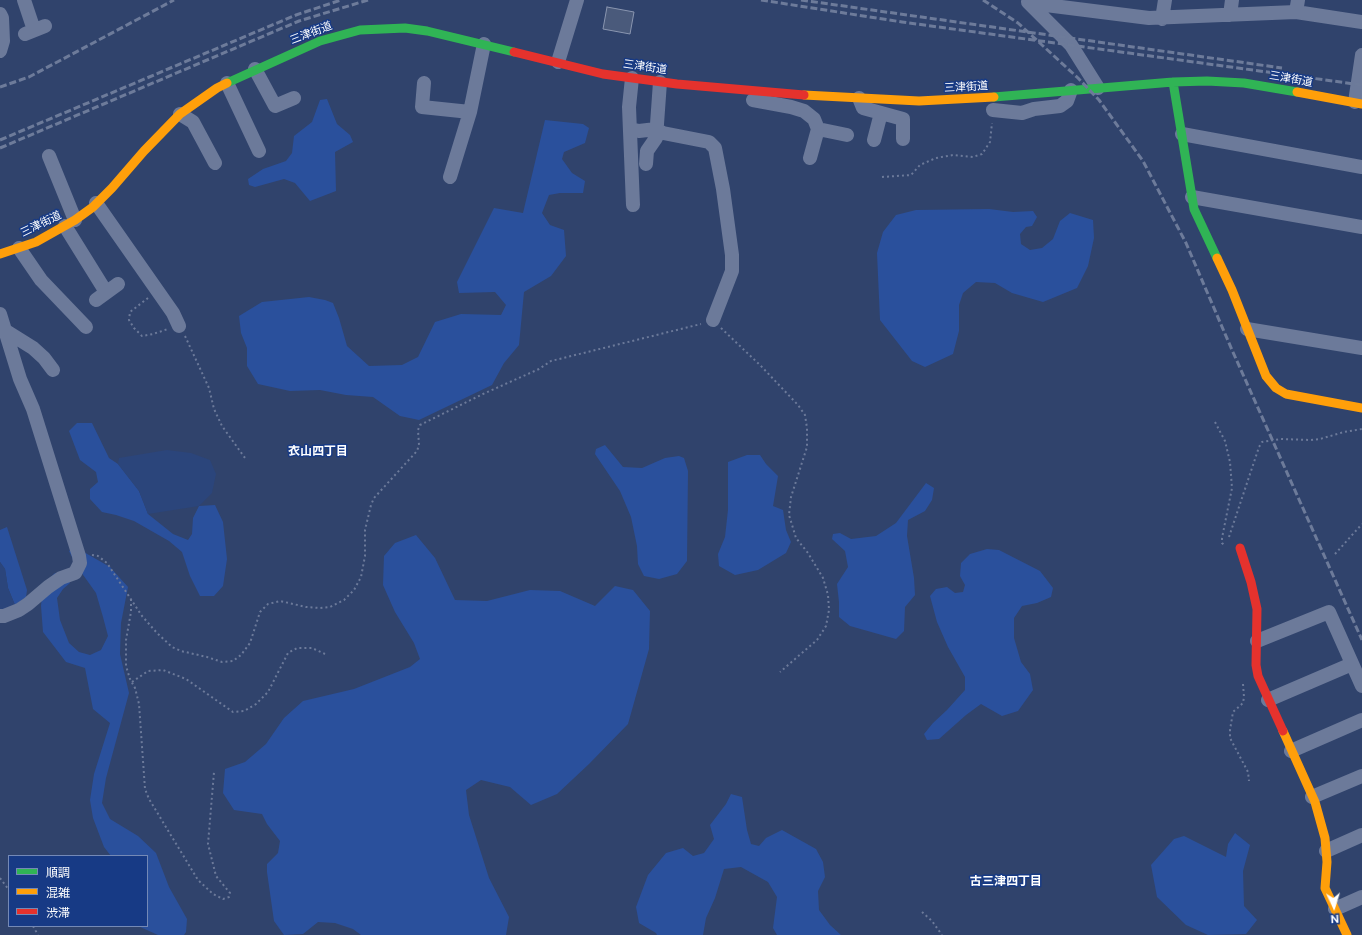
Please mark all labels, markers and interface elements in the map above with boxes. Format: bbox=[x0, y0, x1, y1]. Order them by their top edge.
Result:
street label: 三津街道 bbox=[288, 19, 334, 47]
street label: 三津街道 bbox=[622, 57, 668, 77]
street label: 三津街道 bbox=[1268, 69, 1314, 89]
street label: 三津街道 bbox=[944, 79, 988, 95]
street label: 三津街道 bbox=[18, 208, 64, 240]
district label: 衣山四丁目 bbox=[288, 444, 348, 458]
legend bbox=[8, 855, 148, 927]
text: 順調 bbox=[46, 866, 70, 880]
district label: 古三津四丁目 bbox=[970, 874, 1042, 888]
text: 混雑 bbox=[46, 886, 70, 900]
north arrow bbox=[1314, 887, 1354, 927]
text: 渋滞 bbox=[46, 906, 70, 920]
text: N bbox=[1330, 913, 1340, 925]

